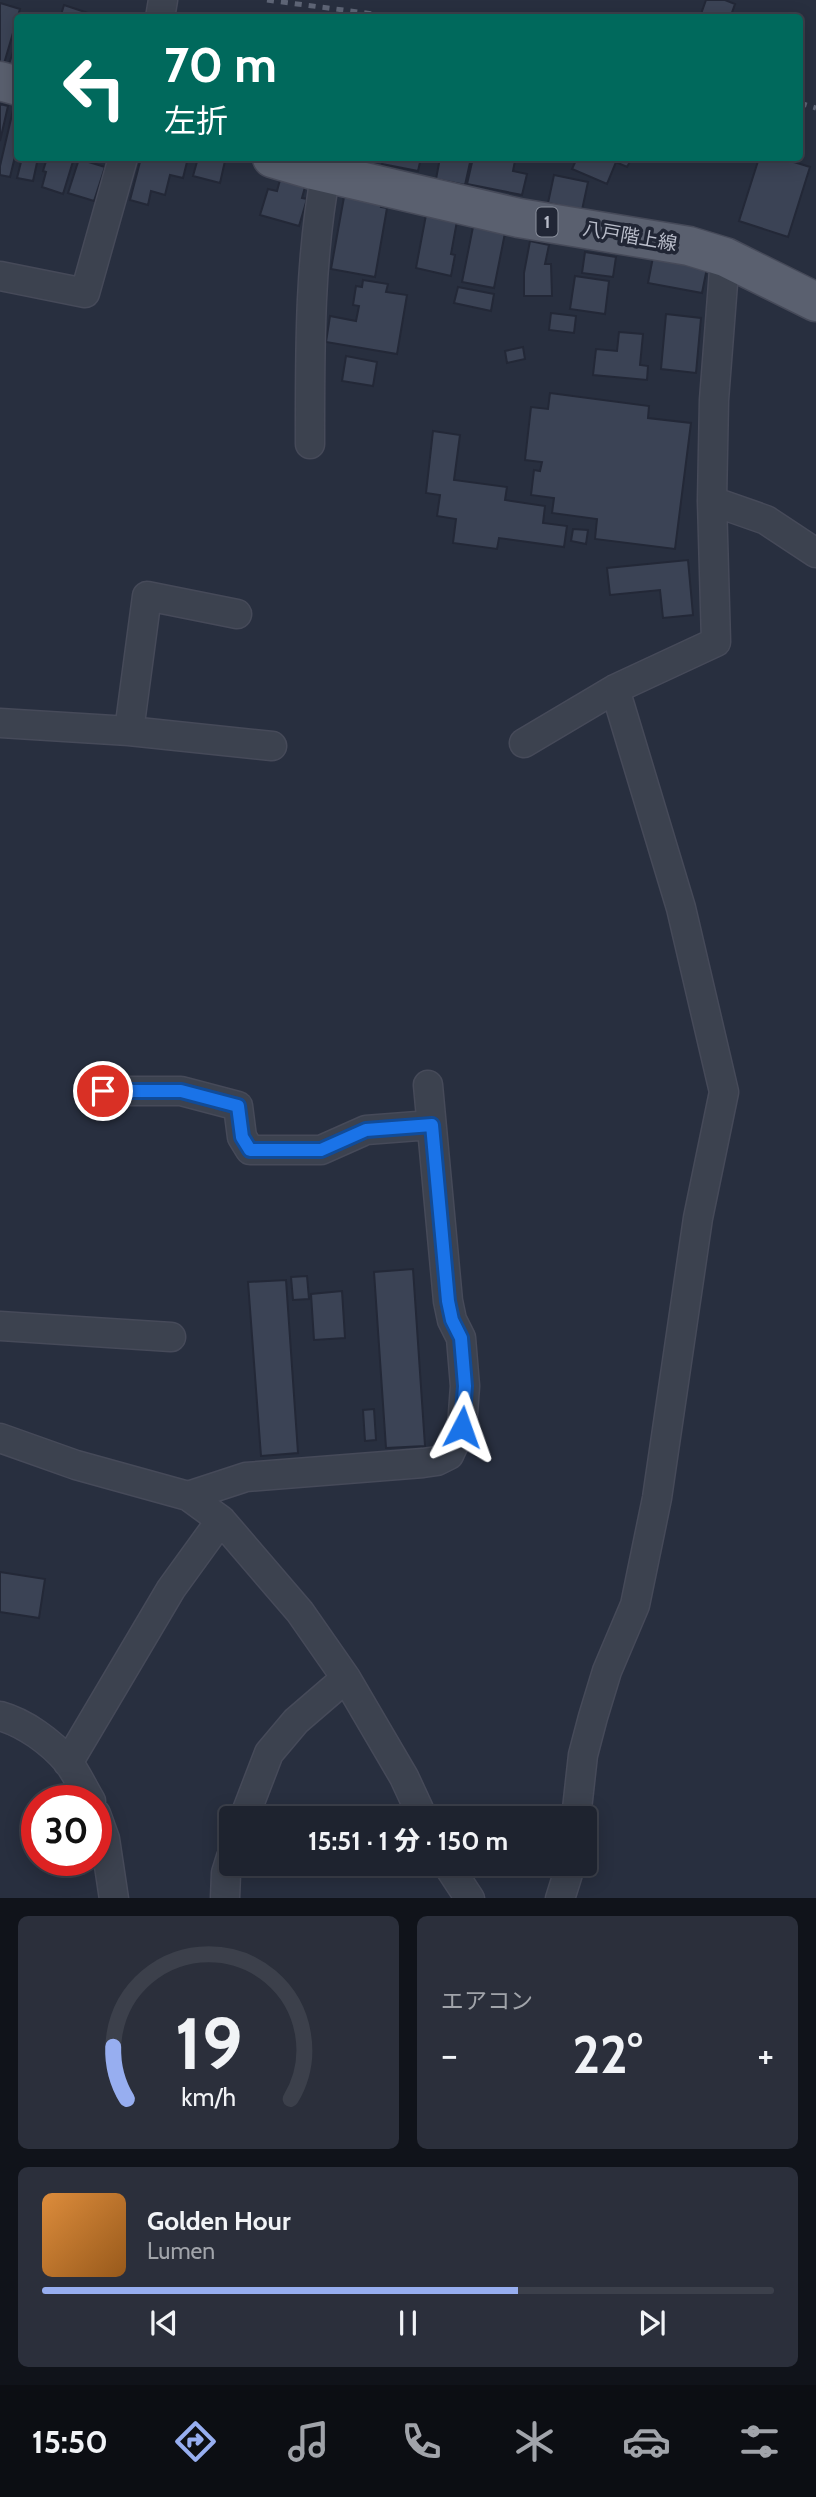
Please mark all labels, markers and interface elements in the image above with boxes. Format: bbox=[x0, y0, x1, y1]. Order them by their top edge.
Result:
text: 70 m bbox=[164, 35, 277, 94]
icon: left bbox=[49, 42, 140, 133]
text: 左折 bbox=[164, 101, 228, 140]
road number: 1 bbox=[536, 208, 558, 236]
street label: 八戸階上線 bbox=[581, 216, 679, 256]
pin bbox=[73, 1061, 133, 1121]
icon: arrive bbox=[84, 1072, 122, 1110]
position arrow bbox=[425, 1390, 499, 1464]
speed limit sign: 30 bbox=[21, 1785, 112, 1876]
text: 15:51 · 1 分 · 150 m bbox=[308, 1825, 508, 1857]
text: エアコン bbox=[441, 1987, 533, 2015]
text: 19 bbox=[175, 1999, 242, 2087]
text: 22° bbox=[572, 2023, 643, 2086]
text: − bbox=[441, 2031, 458, 2078]
text: + bbox=[757, 2031, 774, 2078]
text: km/h bbox=[181, 2081, 236, 2111]
text: Golden Hour bbox=[147, 2205, 290, 2237]
text: Lumen bbox=[147, 2237, 215, 2265]
icon: previous bbox=[145, 2304, 183, 2342]
icon: pause bbox=[389, 2304, 427, 2342]
icon: next bbox=[633, 2304, 671, 2342]
icon: directions bbox=[171, 2417, 220, 2466]
icon: music bbox=[284, 2417, 333, 2466]
icon: phone bbox=[397, 2417, 446, 2466]
icon: climate bbox=[510, 2417, 559, 2466]
icon: car bbox=[622, 2417, 671, 2466]
icon: filters bbox=[735, 2417, 784, 2466]
text: 15:50 bbox=[32, 2422, 108, 2461]

